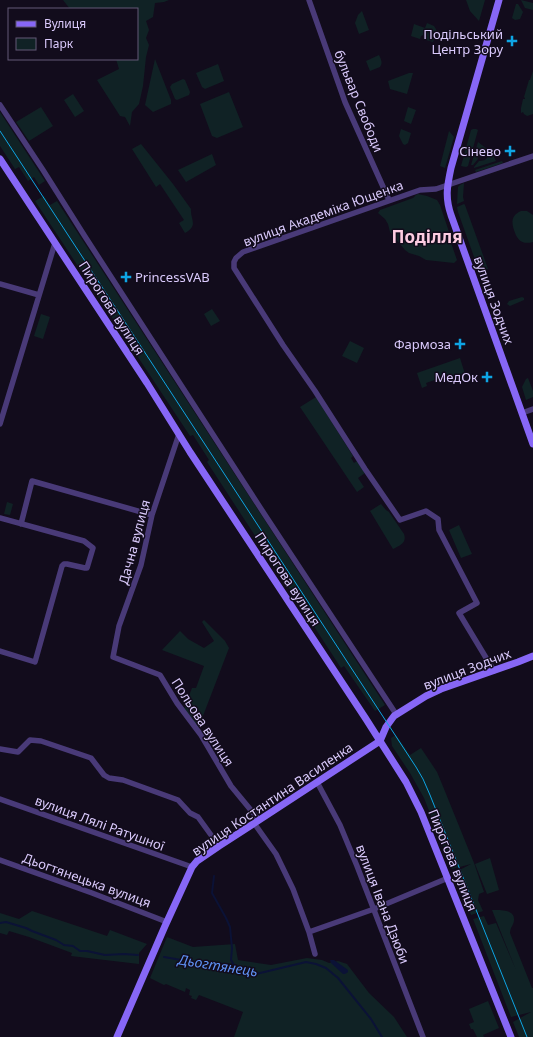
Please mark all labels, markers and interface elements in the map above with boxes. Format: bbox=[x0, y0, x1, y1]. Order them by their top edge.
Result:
legend bbox=[8, 8, 138, 60]
text: Вулиця bbox=[44, 15, 86, 32]
place label: Подільський Центр Зору bbox=[423, 25, 503, 58]
text: Парк bbox=[44, 35, 74, 52]
marker: Подільський Центр Зору bbox=[506, 35, 518, 47]
street label: бульвар Свободи bbox=[330, 47, 388, 155]
place label: Сінево bbox=[459, 142, 501, 160]
marker: Сінево bbox=[504, 145, 516, 157]
street label: вулиця Академіка Ющенка bbox=[240, 176, 406, 250]
district label: Поділля bbox=[392, 225, 462, 248]
street label: вулиця Зодчих bbox=[470, 253, 518, 347]
street label: Пирогова вулиця bbox=[75, 257, 149, 359]
place label: PrincessVAB bbox=[135, 268, 210, 286]
marker: PrincessVAB bbox=[120, 271, 132, 283]
place label: Фармоза bbox=[394, 335, 451, 353]
marker: Фармоза bbox=[454, 338, 466, 350]
place label: МедОк bbox=[434, 368, 478, 386]
marker: МедОк bbox=[481, 371, 493, 383]
street label: Дачна вулиця bbox=[114, 498, 154, 586]
street label: Пирогова вулиця bbox=[251, 528, 325, 630]
street label: вулиця Зодчих bbox=[421, 644, 514, 694]
street label: Польова вулиця bbox=[168, 674, 238, 770]
street label: вулиця Костянтина Василенка bbox=[188, 738, 356, 860]
street label: вулиця Лялі Ратушної bbox=[33, 791, 168, 855]
street label: Пирогова вулиця bbox=[424, 806, 482, 914]
street label: вулиця Івана Дзюби bbox=[352, 842, 414, 966]
street label: Дьогтянецька вулиця bbox=[20, 848, 154, 912]
water label: Дьогтянець bbox=[175, 949, 259, 981]

